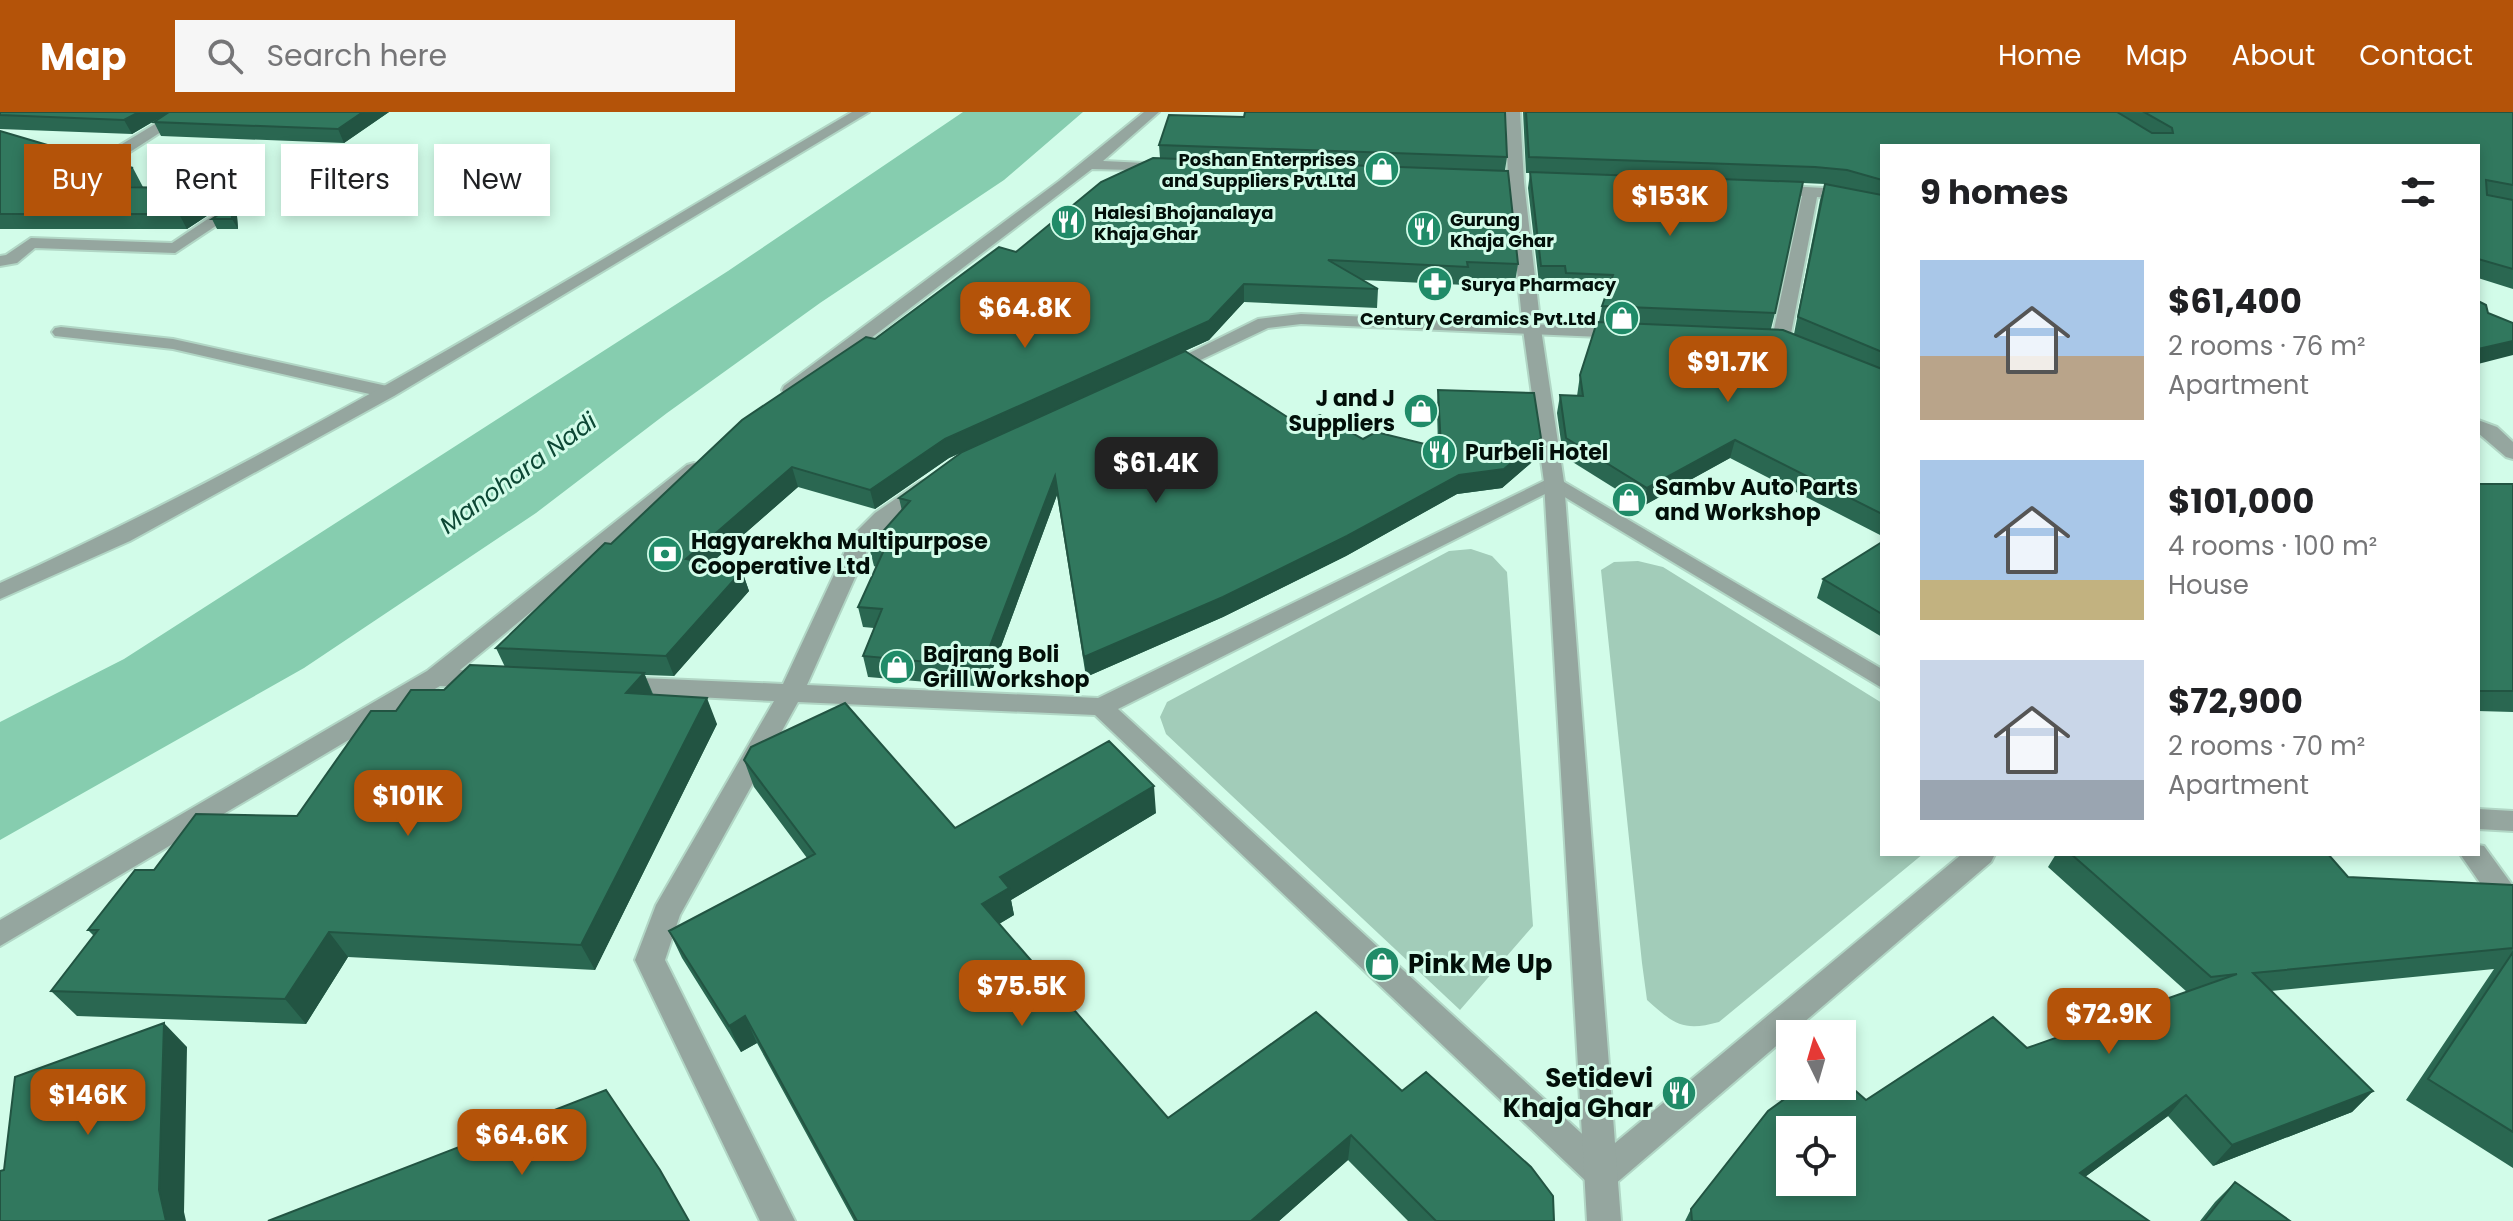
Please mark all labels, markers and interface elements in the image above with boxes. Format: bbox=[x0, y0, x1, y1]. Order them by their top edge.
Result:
search box bbox=[175, 20, 735, 92]
text: Map bbox=[40, 30, 127, 83]
icon: search bbox=[203, 34, 247, 78]
text: Search here bbox=[267, 34, 447, 77]
text: Home bbox=[1998, 36, 2081, 75]
text: Map bbox=[2125, 36, 2187, 75]
text: About bbox=[2231, 36, 2315, 75]
text: Contact bbox=[2359, 36, 2473, 75]
chip: Buy bbox=[24, 144, 131, 216]
chip: Rent bbox=[147, 144, 265, 216]
chip: Filters bbox=[281, 144, 418, 216]
chip: New bbox=[434, 144, 550, 216]
place label: Poshan Enterprises and Suppliers Pvt.Ltd bbox=[1162, 147, 1356, 193]
shop icon: Poshan Enterprises and Suppliers Pvt.Ltd bbox=[1363, 150, 1401, 188]
text: 9 homes bbox=[1920, 168, 2069, 216]
pin: $153K bbox=[1614, 170, 1726, 238]
icon: filters bbox=[2396, 170, 2440, 214]
text: $153K bbox=[1631, 178, 1709, 214]
place label: Halesi Bhojanalaya Khaja Ghar bbox=[1094, 200, 1273, 246]
restaurant icon: Halesi Bhojanalaya Khaja Ghar bbox=[1049, 203, 1087, 241]
place label: Gurung Khaja Ghar bbox=[1450, 207, 1554, 253]
restaurant icon: Gurung Khaja Ghar bbox=[1405, 210, 1443, 248]
pharmacy icon: Surya Pharmacy bbox=[1416, 265, 1454, 303]
place label: Surya Pharmacy bbox=[1461, 272, 1617, 297]
text: $61,400 bbox=[2168, 277, 2302, 325]
pin: $64.8K bbox=[960, 282, 1090, 350]
text: $64.8K bbox=[978, 290, 1072, 326]
icon: home bbox=[1984, 292, 2080, 388]
shop icon: Century Ceramics Pvt.Ltd bbox=[1603, 299, 1641, 337]
place label: Century Ceramics Pvt.Ltd bbox=[1360, 306, 1596, 331]
text: 2 rooms · 76 m² bbox=[2168, 328, 2366, 364]
pin: $91.7K bbox=[1663, 336, 1793, 404]
text: $91.7K bbox=[1687, 344, 1769, 380]
text: Apartment bbox=[2168, 367, 2309, 403]
place label: J and J Suppliers bbox=[1289, 383, 1395, 439]
shop icon: J and J Suppliers bbox=[1402, 392, 1440, 430]
water label: Manohara Nadi bbox=[433, 404, 604, 541]
restaurant icon: Purbeli Hotel bbox=[1420, 433, 1458, 471]
pin: $61.4K bbox=[1091, 437, 1221, 505]
place label: Purbeli Hotel bbox=[1465, 437, 1608, 468]
text: $61.4K bbox=[1113, 445, 1199, 481]
place label: Sambv Auto Parts and Workshop bbox=[1655, 472, 1858, 528]
text: $101,000 bbox=[2168, 477, 2314, 525]
shop icon: Sambv Auto Parts and Workshop bbox=[1610, 481, 1648, 519]
icon: home bbox=[1984, 492, 2080, 588]
place label: Hagyarekha Multipurpose Cooperative Ltd bbox=[691, 526, 988, 582]
text: 4 rooms · 100 m² bbox=[2168, 528, 2377, 564]
bank icon: Hagyarekha Multipurpose Cooperative Ltd bbox=[646, 535, 684, 573]
text: House bbox=[2168, 567, 2249, 603]
place label: Bajrang Boli Grill Workshop bbox=[923, 639, 1090, 695]
shop icon: Bajrang Boli Grill Workshop bbox=[878, 648, 916, 686]
text: $72,900 bbox=[2168, 677, 2303, 725]
icon: home bbox=[1984, 692, 2080, 788]
text: 2 rooms · 70 m² bbox=[2168, 728, 2365, 764]
text: Apartment bbox=[2168, 767, 2309, 803]
pin: $101K bbox=[352, 770, 464, 838]
text: $101K bbox=[372, 778, 444, 814]
shop icon: Pink Me Up bbox=[1363, 945, 1401, 983]
place label: Pink Me Up bbox=[1408, 946, 1552, 982]
pin: $75.5K bbox=[957, 960, 1087, 1028]
text: $75.5K bbox=[977, 968, 1067, 1004]
pin: $72.9K bbox=[2044, 988, 2174, 1056]
text: $72.9K bbox=[2065, 996, 2153, 1032]
north arrow bbox=[1776, 1020, 1856, 1100]
map controls bbox=[1776, 1020, 1856, 1196]
place label: Setidevi Khaja Ghar bbox=[1503, 1060, 1653, 1126]
pin: $146K bbox=[32, 1069, 144, 1137]
restaurant icon: Setidevi Khaja Ghar bbox=[1660, 1074, 1698, 1112]
text: $146K bbox=[48, 1077, 128, 1113]
pin: $64.6K bbox=[457, 1109, 587, 1177]
button: locate bbox=[1776, 1116, 1856, 1196]
text: $64.6K bbox=[475, 1117, 569, 1153]

